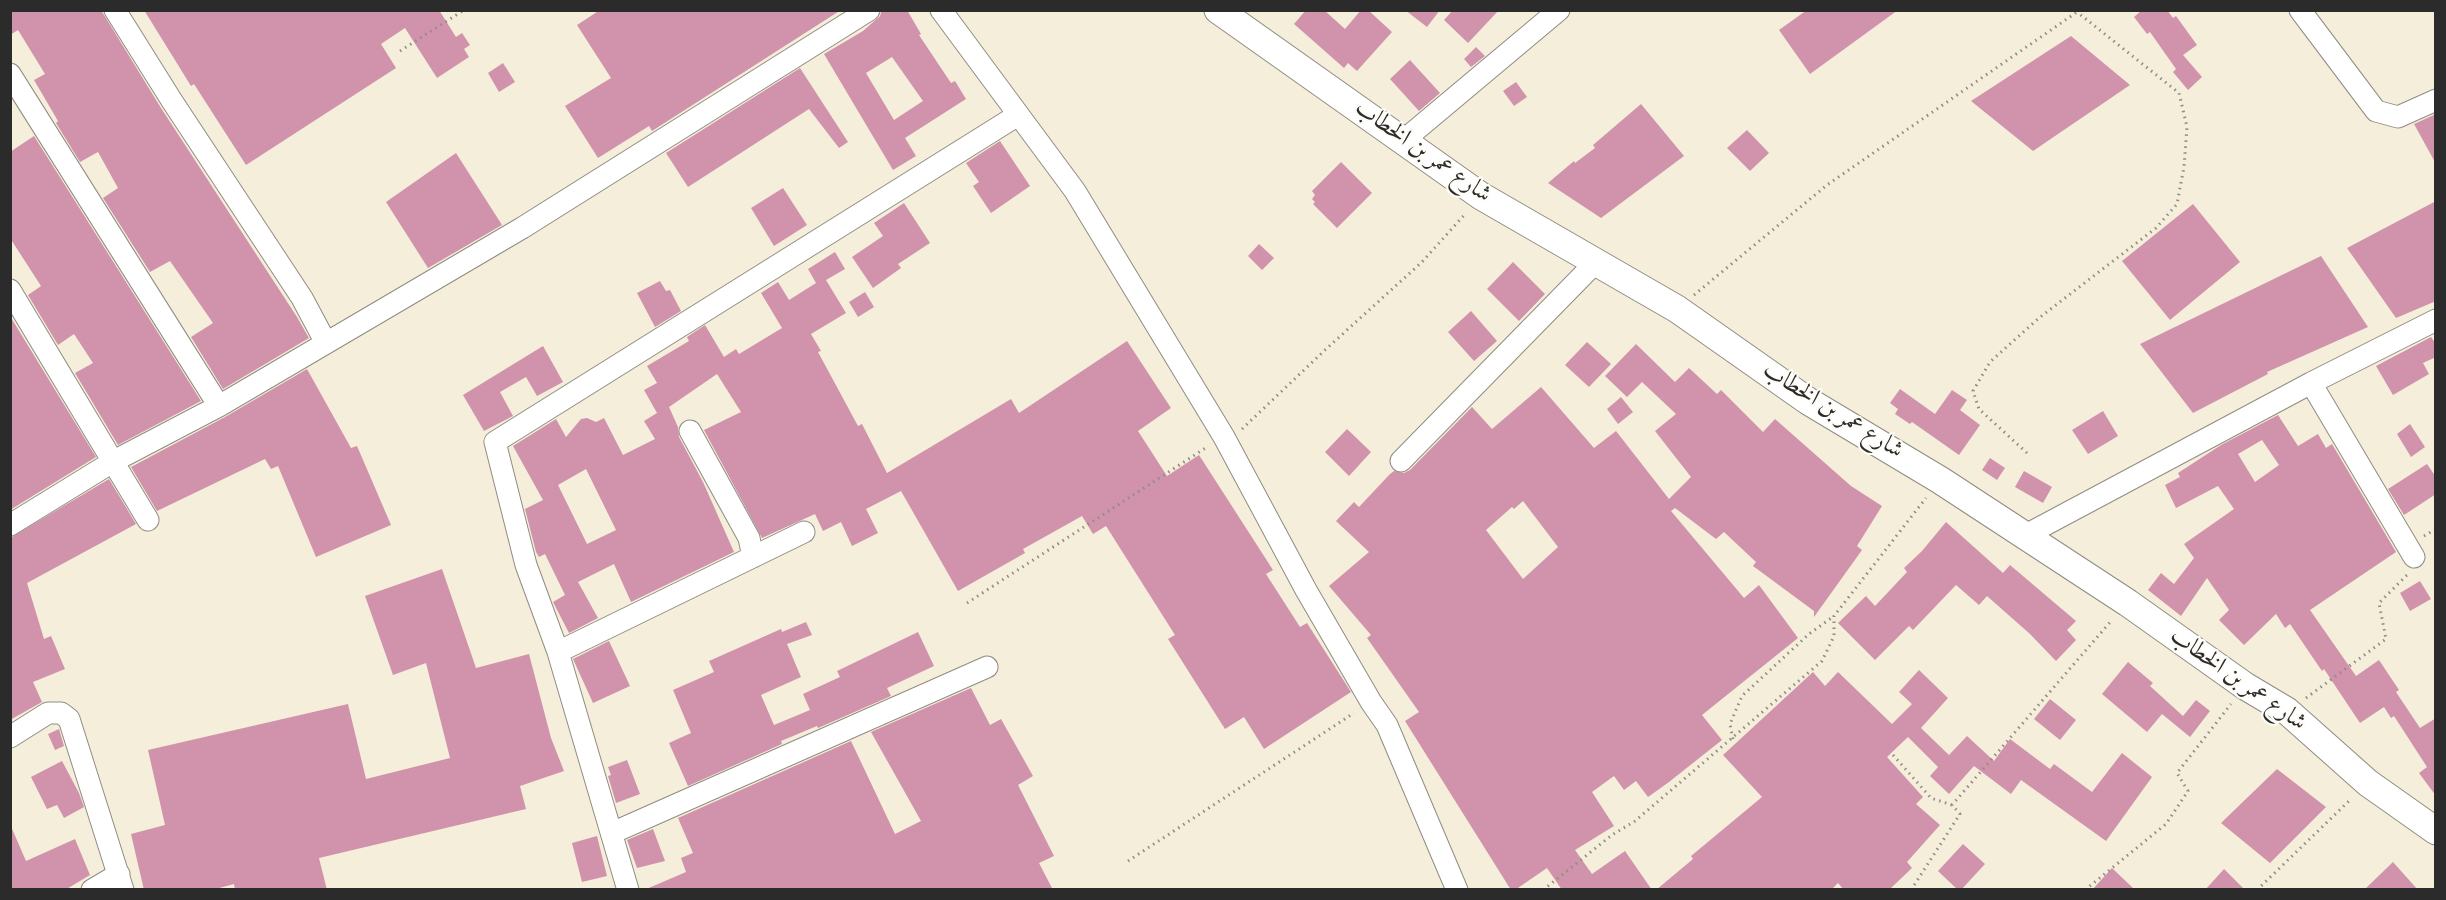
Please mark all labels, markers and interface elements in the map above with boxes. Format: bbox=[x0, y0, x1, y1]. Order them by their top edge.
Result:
street label: شارع عمر بن الخطاب bbox=[1348, 95, 1496, 211]
street label: شارع عمر بن الخطاب bbox=[1756, 357, 1908, 467]
street label: شارع عمر بن الخطاب bbox=[2163, 623, 2311, 739]

